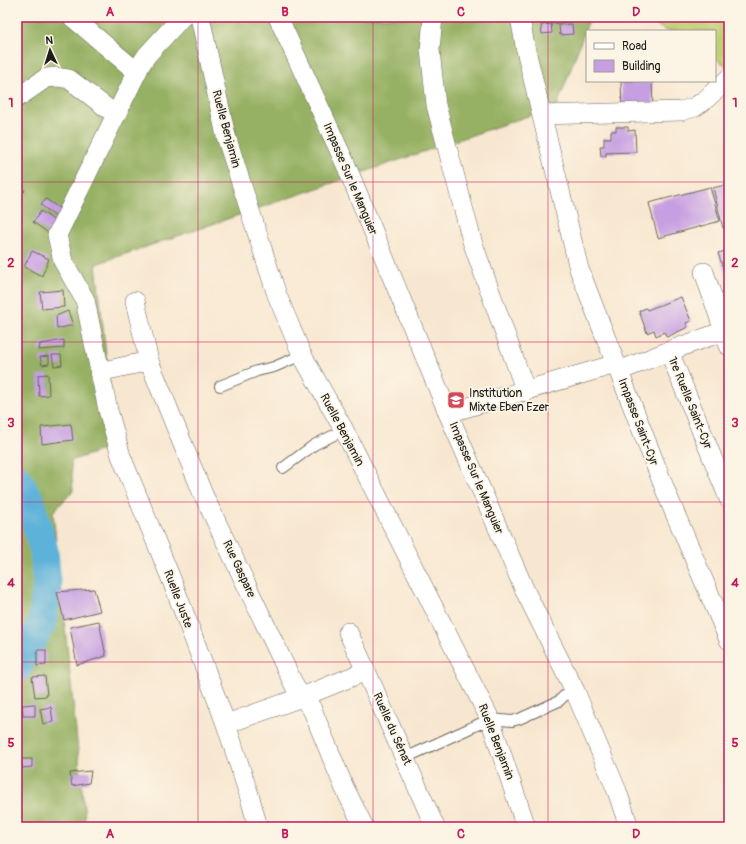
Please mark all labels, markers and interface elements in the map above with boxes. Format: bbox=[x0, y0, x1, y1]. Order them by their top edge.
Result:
text: A bbox=[106, 4, 115, 20]
text: B bbox=[281, 4, 289, 20]
text: C bbox=[457, 4, 465, 20]
text: D bbox=[632, 4, 640, 20]
north arrow bbox=[30, 30, 70, 70]
legend bbox=[586, 30, 716, 82]
text: N bbox=[45, 34, 54, 47]
text: Road bbox=[622, 39, 647, 54]
text: Building bbox=[622, 59, 661, 74]
street label: Ruelle Benjamin bbox=[208, 88, 244, 170]
text: 1 bbox=[8, 95, 14, 111]
text: 1 bbox=[732, 95, 738, 111]
street label: Impasse Sur le Manguier bbox=[319, 120, 381, 238]
text: 2 bbox=[7, 255, 15, 271]
text: 2 bbox=[731, 255, 739, 271]
street label: 1re Ruelle Saint-Cyr bbox=[665, 355, 716, 452]
street label: Impasse Saint-Cyr bbox=[614, 376, 662, 469]
place label: Institution Mixte Eben Ezer bbox=[469, 386, 550, 415]
school or university icon: Institution Mixte Eben Ezer bbox=[446, 390, 466, 410]
street label: Ruelle Benjamin bbox=[317, 391, 368, 469]
text: 3 bbox=[7, 415, 15, 431]
text: 3 bbox=[731, 415, 739, 431]
street label: Impasse Sur le Manguier bbox=[445, 419, 507, 537]
street label: Rue Gaspare bbox=[219, 538, 259, 600]
street label: Ruelle Juste bbox=[160, 568, 196, 630]
text: 4 bbox=[7, 575, 15, 591]
text: 4 bbox=[731, 575, 739, 591]
street label: Ruelle du Sénat bbox=[369, 690, 415, 768]
street label: Ruelle Benjamin bbox=[475, 702, 517, 782]
text: 5 bbox=[7, 735, 15, 751]
text: 5 bbox=[731, 735, 739, 751]
text: A bbox=[106, 826, 115, 842]
text: B bbox=[281, 826, 289, 842]
text: C bbox=[457, 826, 465, 842]
text: D bbox=[632, 826, 640, 842]

